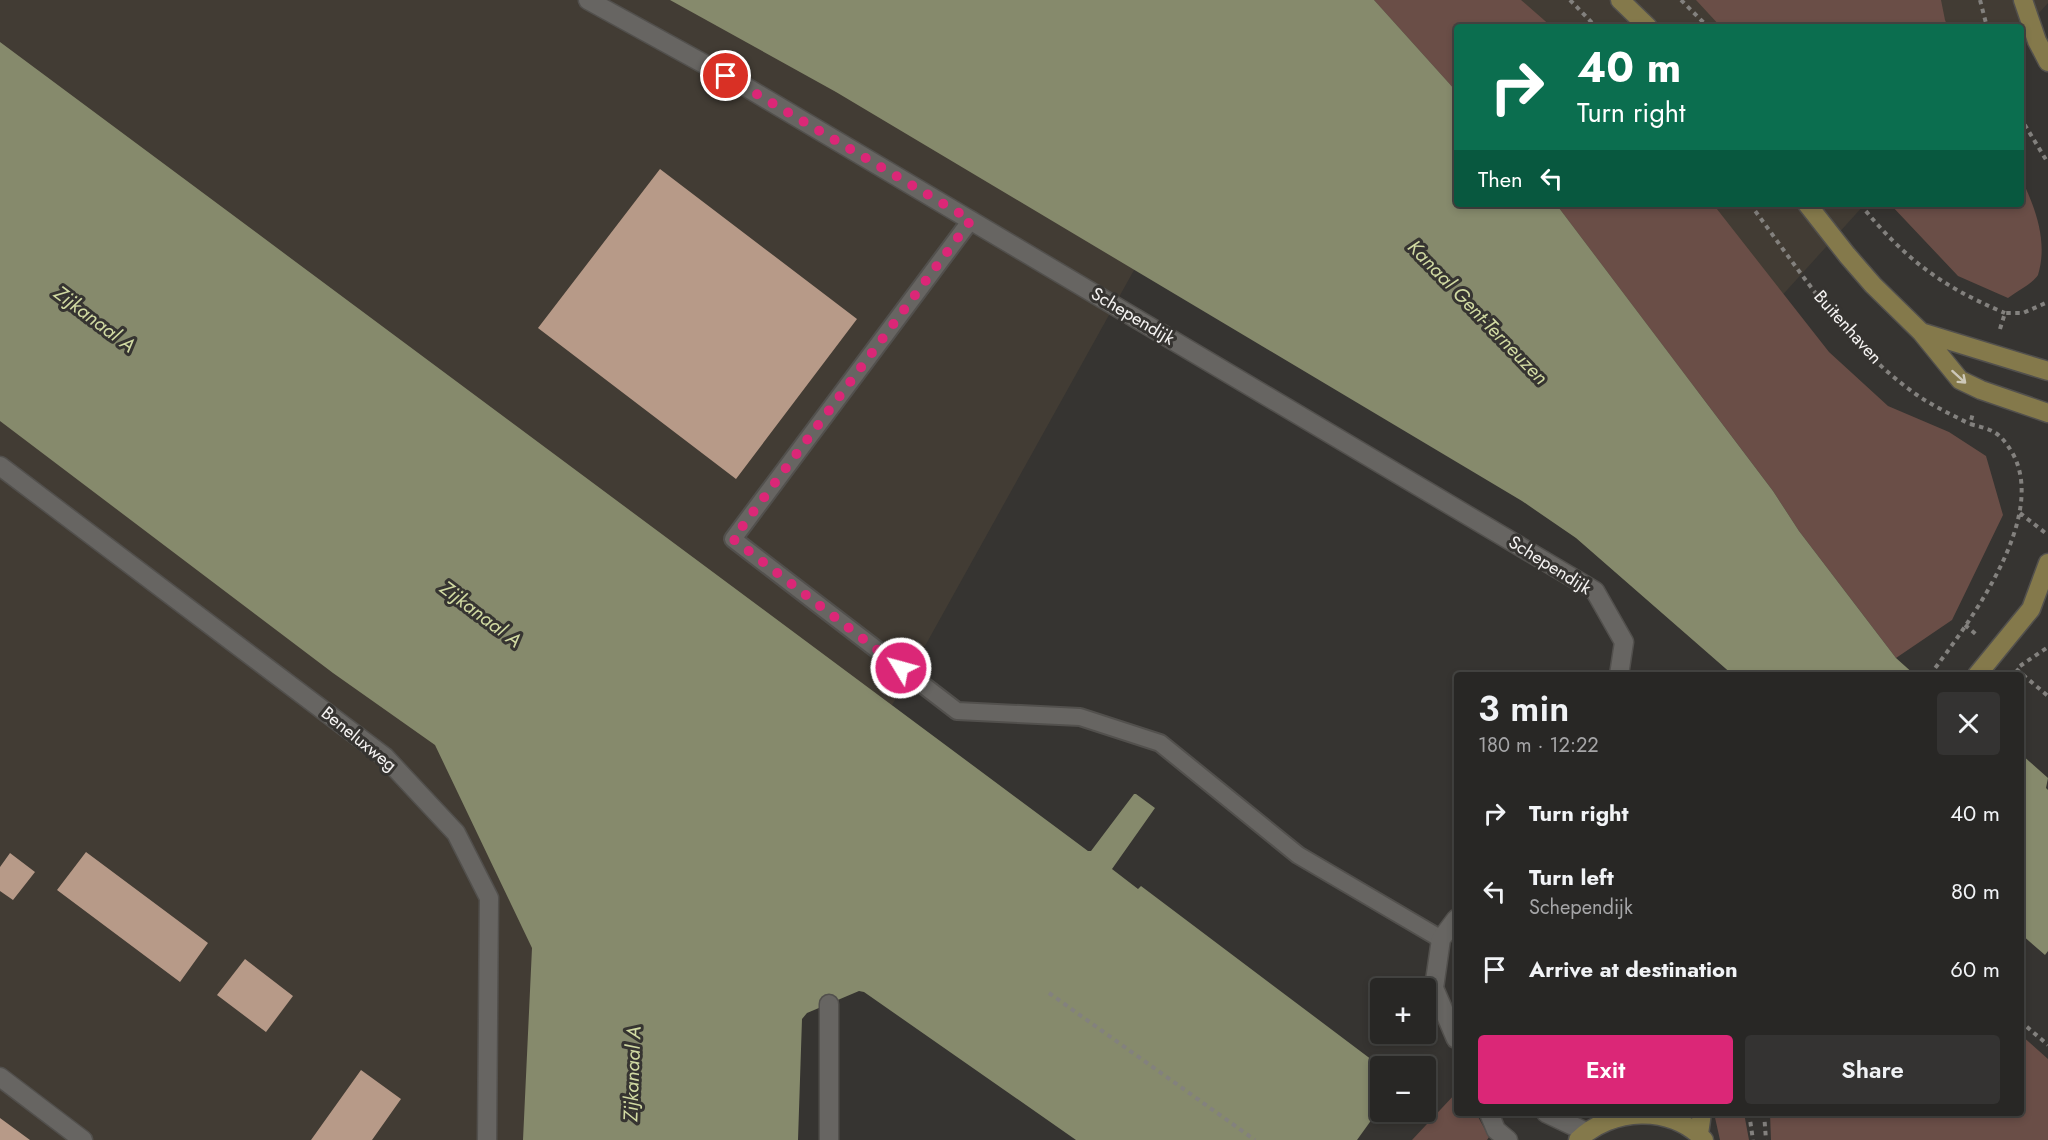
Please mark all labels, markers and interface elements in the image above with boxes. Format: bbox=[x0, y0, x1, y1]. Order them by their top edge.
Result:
text: 40 m bbox=[1577, 37, 1681, 98]
icon: right bbox=[1478, 48, 1556, 126]
pin bbox=[700, 50, 751, 101]
icon: arrive bbox=[709, 59, 742, 92]
text: Turn right bbox=[1577, 93, 1685, 132]
icon: left bbox=[1535, 162, 1568, 195]
text: Then bbox=[1478, 163, 1523, 195]
water label: Kanaal Gent-Terneuzen bbox=[1401, 233, 1555, 391]
water label: Zijkanaal A bbox=[47, 278, 142, 360]
street label: Schependijk bbox=[1086, 281, 1180, 351]
street label: Buitenhaven bbox=[1808, 284, 1888, 370]
one-way arrow bbox=[1951, 369, 1967, 383]
street label: Schependijk bbox=[1503, 529, 1597, 601]
water label: Zijkanaal A bbox=[433, 573, 528, 655]
position arrow bbox=[869, 636, 933, 700]
text: 3 min bbox=[1478, 682, 1569, 734]
button: close bbox=[1937, 692, 2000, 755]
street label: Beneluxweg bbox=[315, 700, 403, 778]
text: 180 m · 12:22 bbox=[1478, 731, 1599, 760]
icon: right bbox=[1478, 797, 1511, 830]
text: Turn right bbox=[1529, 797, 1629, 829]
text: 40 m bbox=[1950, 797, 2000, 829]
text: Turn left bbox=[1529, 861, 1614, 893]
icon: left bbox=[1478, 875, 1511, 908]
text: 80 m bbox=[1951, 875, 2000, 907]
text: Schependijk bbox=[1529, 893, 1633, 922]
icon: arrive bbox=[1478, 953, 1511, 986]
text: Arrive at destination bbox=[1529, 953, 1738, 985]
text: 60 m bbox=[1950, 953, 2000, 985]
map controls bbox=[1370, 978, 1436, 1122]
button: + bbox=[1370, 978, 1436, 1044]
water label: Zijkanaal A bbox=[616, 1026, 649, 1123]
button: Exit bbox=[1478, 1035, 1733, 1104]
button: Share bbox=[1745, 1035, 2000, 1104]
button: − bbox=[1370, 1056, 1436, 1122]

